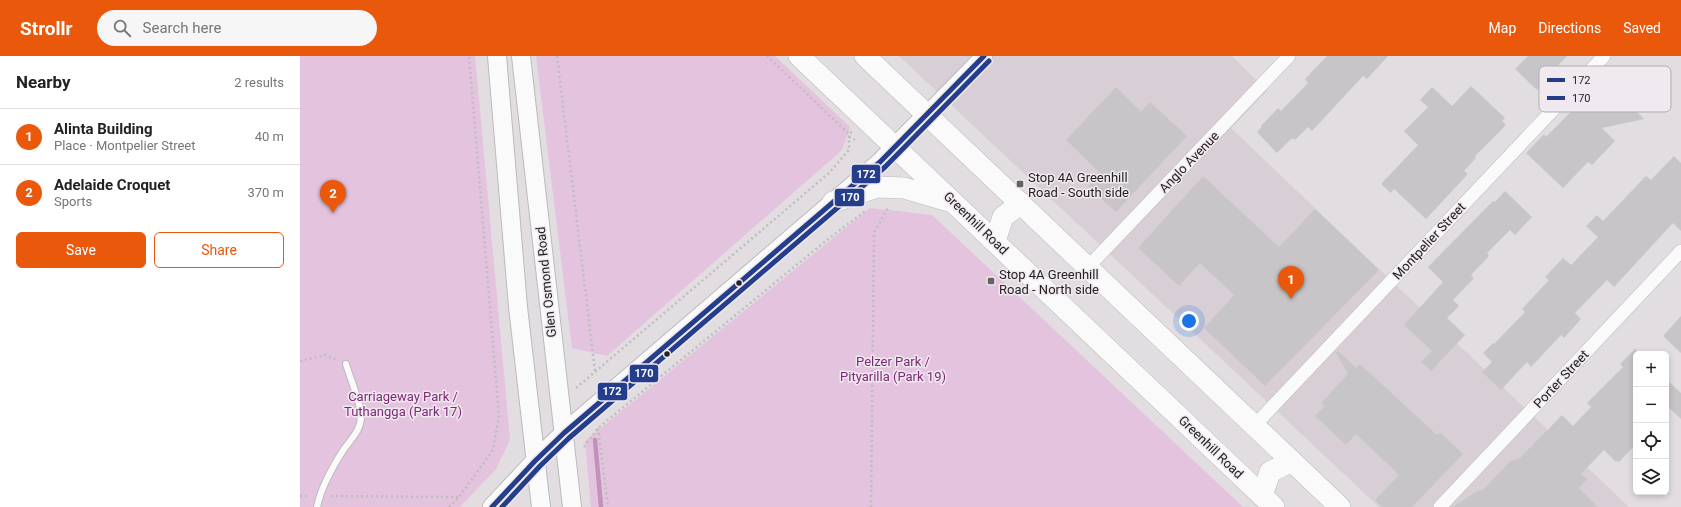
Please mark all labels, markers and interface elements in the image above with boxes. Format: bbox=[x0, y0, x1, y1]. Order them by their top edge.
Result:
search box bbox=[97, 10, 377, 46]
text: Strollr bbox=[20, 17, 73, 40]
icon: search bbox=[111, 17, 133, 39]
text: Search here bbox=[143, 19, 221, 37]
text: Map bbox=[1489, 20, 1516, 36]
text: Directions bbox=[1538, 20, 1601, 36]
text: Saved bbox=[1623, 20, 1661, 36]
legend bbox=[1539, 66, 1671, 112]
text: Nearby bbox=[16, 72, 71, 92]
text: 172 bbox=[1572, 74, 1591, 87]
text: 2 results bbox=[234, 75, 284, 90]
text: 170 bbox=[1572, 92, 1591, 105]
text: Alinta Building bbox=[54, 120, 153, 138]
street label: Anglo Avenue bbox=[1156, 128, 1222, 196]
text: 1 bbox=[25, 129, 33, 144]
text: 40 m bbox=[255, 129, 284, 144]
text: Place · Montpelier Street bbox=[54, 138, 196, 153]
line badge: 172 bbox=[851, 164, 881, 184]
text: 172 bbox=[857, 168, 875, 181]
place label: Stop 4A Greenhill Road - South side bbox=[1028, 170, 1129, 200]
text: Adelaide Croquet bbox=[54, 176, 170, 194]
marker: Stop 4A Greenhill Road - South side bbox=[1015, 179, 1025, 189]
pin: 2 bbox=[320, 180, 346, 213]
text: 2 bbox=[25, 185, 33, 200]
text: 370 m bbox=[247, 185, 284, 200]
line badge: 170 bbox=[834, 188, 865, 207]
street label: Greenhill Road bbox=[941, 188, 1011, 258]
text: 170 bbox=[841, 191, 859, 204]
text: Sports bbox=[54, 194, 92, 209]
street label: Montpelier Street bbox=[1390, 199, 1468, 283]
street label: Glen Osmond Road bbox=[533, 226, 559, 338]
button: Save bbox=[16, 232, 146, 268]
button: Share bbox=[154, 232, 284, 268]
pin: 1 bbox=[1278, 266, 1304, 299]
place label: Stop 4A Greenhill Road - North side bbox=[999, 267, 1099, 297]
marker: Stop 4A Greenhill Road - North side bbox=[986, 276, 996, 286]
unlabelled marker bbox=[734, 278, 744, 288]
your location bbox=[1179, 311, 1199, 331]
street label: Porter Street bbox=[1531, 347, 1591, 411]
unlabelled marker bbox=[662, 349, 672, 359]
map controls bbox=[1633, 351, 1669, 495]
button: + bbox=[1633, 351, 1669, 387]
park label: Pelzer Park / Pityarilla (Park 19) bbox=[840, 354, 946, 384]
line badge: 170 bbox=[629, 364, 659, 383]
text: 170 bbox=[635, 367, 653, 380]
line badge: 172 bbox=[597, 382, 628, 401]
text: 172 bbox=[603, 385, 621, 398]
button: − bbox=[1633, 387, 1669, 423]
park label: Carriageway Park / Tuthangga (Park 17) bbox=[344, 389, 462, 419]
street label: Greenhill Road bbox=[1176, 412, 1246, 482]
button: locate bbox=[1633, 423, 1669, 459]
button: layers bbox=[1633, 459, 1669, 495]

